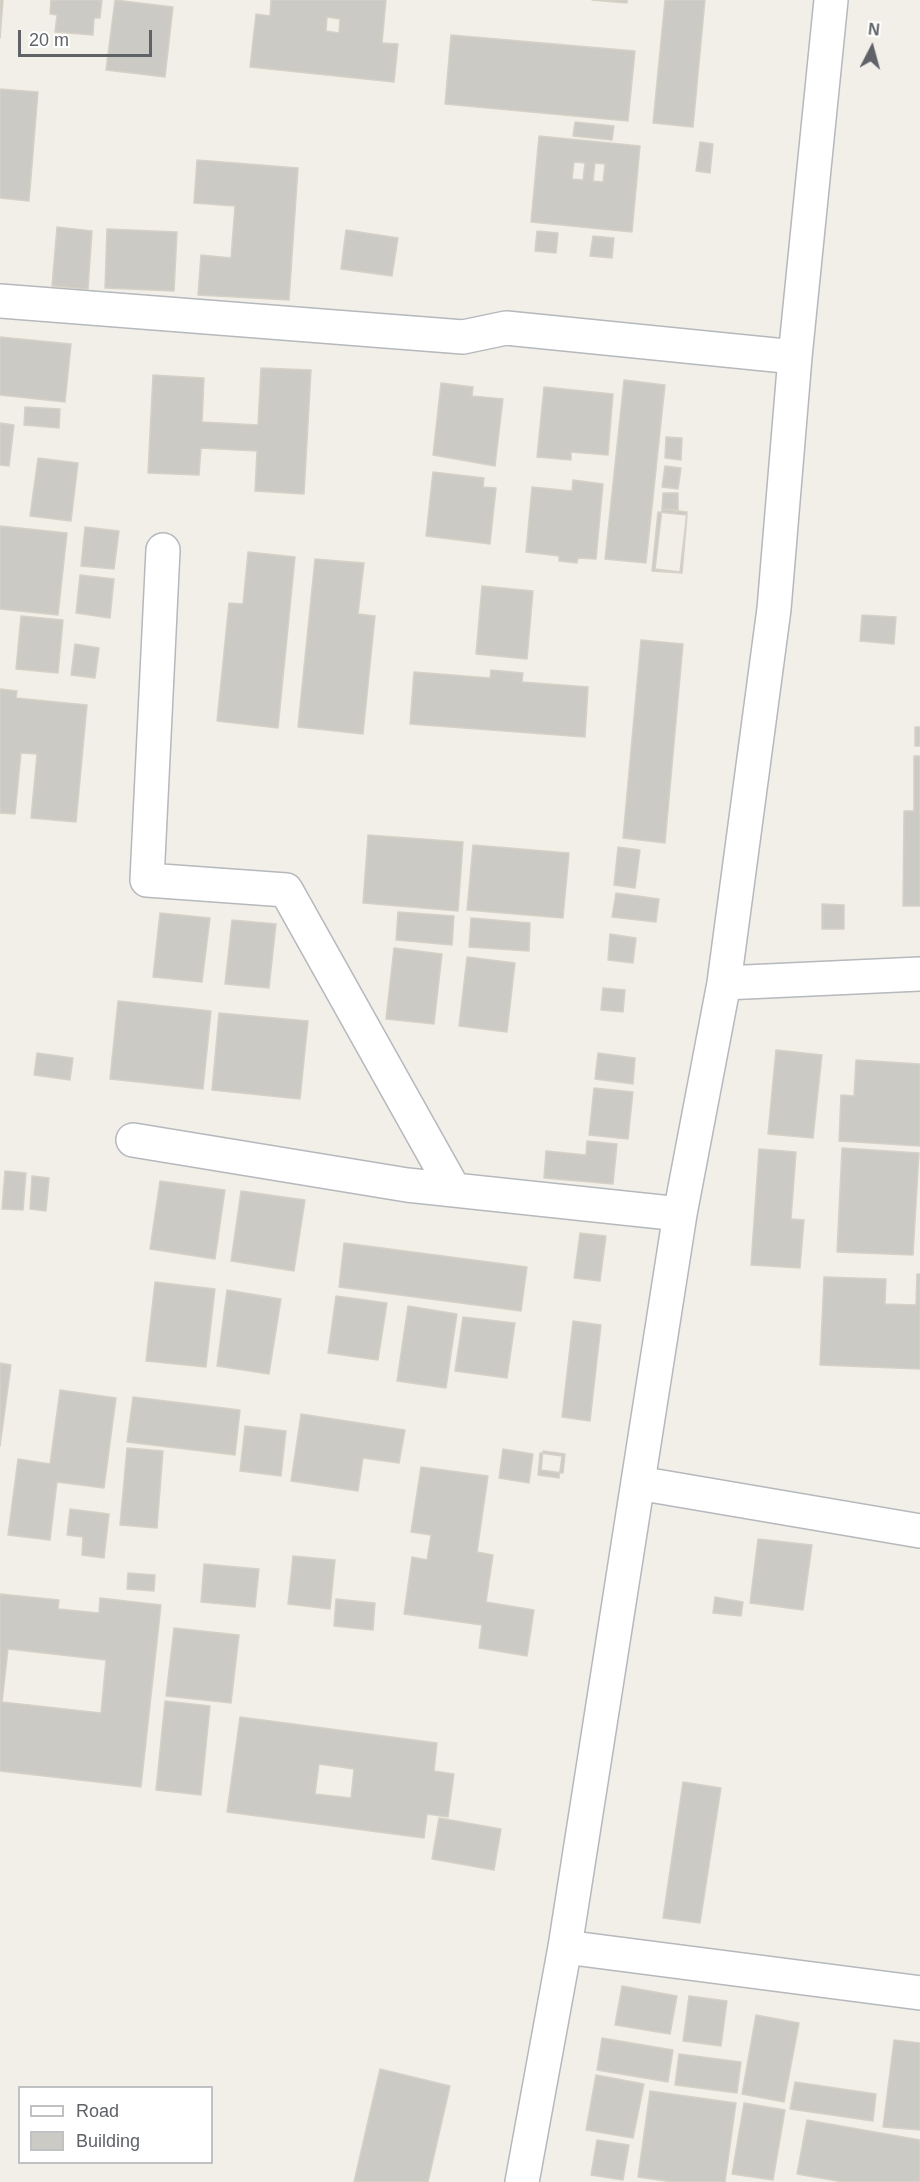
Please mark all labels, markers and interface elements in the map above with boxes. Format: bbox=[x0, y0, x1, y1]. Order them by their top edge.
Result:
scale bar bbox=[21, 18, 154, 56]
north arrow bbox=[842, 18, 902, 78]
text: N bbox=[867, 21, 881, 39]
text: 20 m bbox=[29, 30, 69, 50]
legend bbox=[18, 2086, 213, 2164]
text: Road bbox=[76, 2101, 119, 2121]
text: Building bbox=[76, 2131, 140, 2151]

